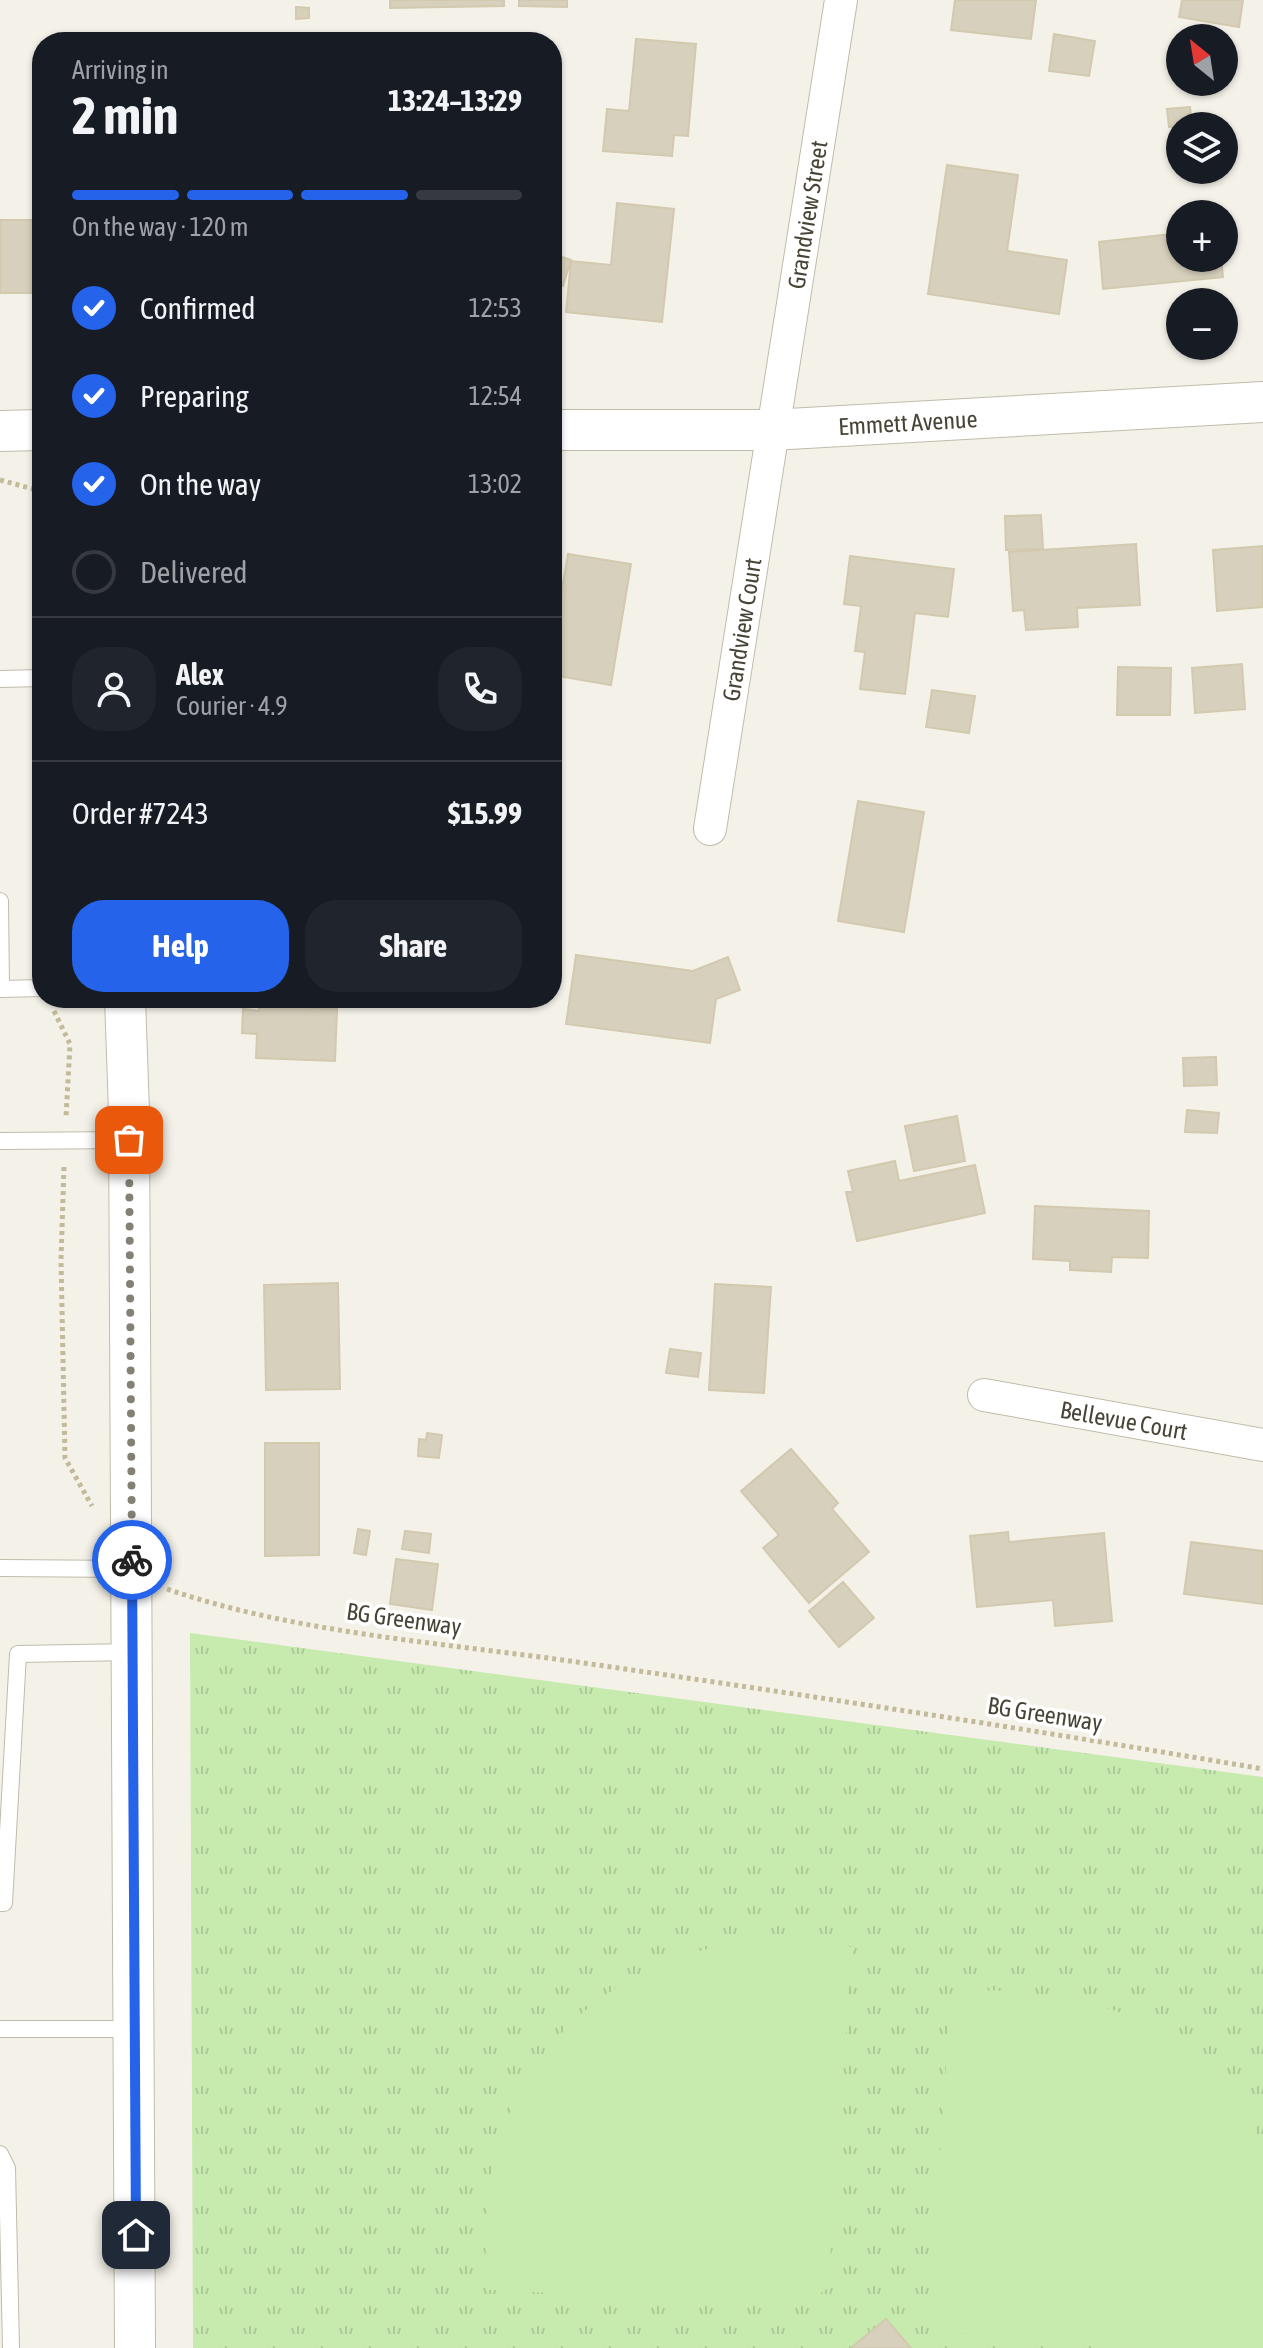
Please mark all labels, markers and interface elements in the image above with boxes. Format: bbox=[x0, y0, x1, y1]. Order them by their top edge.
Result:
north arrow bbox=[1166, 24, 1238, 96]
map controls bbox=[1166, 24, 1238, 360]
text: Arriving in bbox=[72, 55, 169, 85]
text: 13:24–13:29 bbox=[388, 83, 522, 117]
text: 2 min bbox=[72, 85, 178, 145]
button: layers bbox=[1166, 112, 1238, 184]
street label: Grandview Street bbox=[782, 138, 832, 291]
button: + bbox=[1166, 200, 1238, 272]
text: On the way · 120 m bbox=[72, 212, 249, 242]
icon: check bbox=[72, 286, 116, 330]
button: − bbox=[1166, 288, 1238, 360]
text: Confirmed bbox=[140, 291, 255, 325]
text: 12:53 bbox=[468, 293, 522, 323]
icon: check bbox=[72, 374, 116, 418]
text: Preparing bbox=[140, 379, 249, 413]
text: 12:54 bbox=[468, 381, 522, 411]
street label: Emmett Avenue bbox=[837, 405, 978, 440]
icon: check bbox=[72, 462, 116, 506]
text: On the way bbox=[140, 467, 261, 501]
text: 13:02 bbox=[468, 469, 522, 499]
text: Delivered bbox=[140, 555, 248, 589]
street label: Grandview Court bbox=[717, 556, 766, 703]
button: person bbox=[72, 647, 156, 731]
button: phone bbox=[438, 647, 522, 731]
text: Alex bbox=[176, 657, 224, 691]
text: Courier · 4.9 bbox=[176, 691, 287, 721]
text: Order #7243 bbox=[72, 796, 209, 830]
text: $15.99 bbox=[448, 796, 522, 830]
button: Help bbox=[72, 900, 289, 992]
button: Share bbox=[305, 900, 522, 992]
pin bbox=[95, 1106, 163, 1174]
icon: bag bbox=[107, 1118, 151, 1162]
street label: Bellevue Court bbox=[1058, 1395, 1190, 1445]
courier bbox=[92, 1520, 172, 1600]
icon: bike bbox=[110, 1538, 154, 1582]
street label: BG Greenway bbox=[345, 1598, 463, 1640]
street label: BG Greenway bbox=[986, 1692, 1104, 1736]
pin bbox=[102, 2201, 170, 2269]
icon: home bbox=[114, 2213, 158, 2257]

